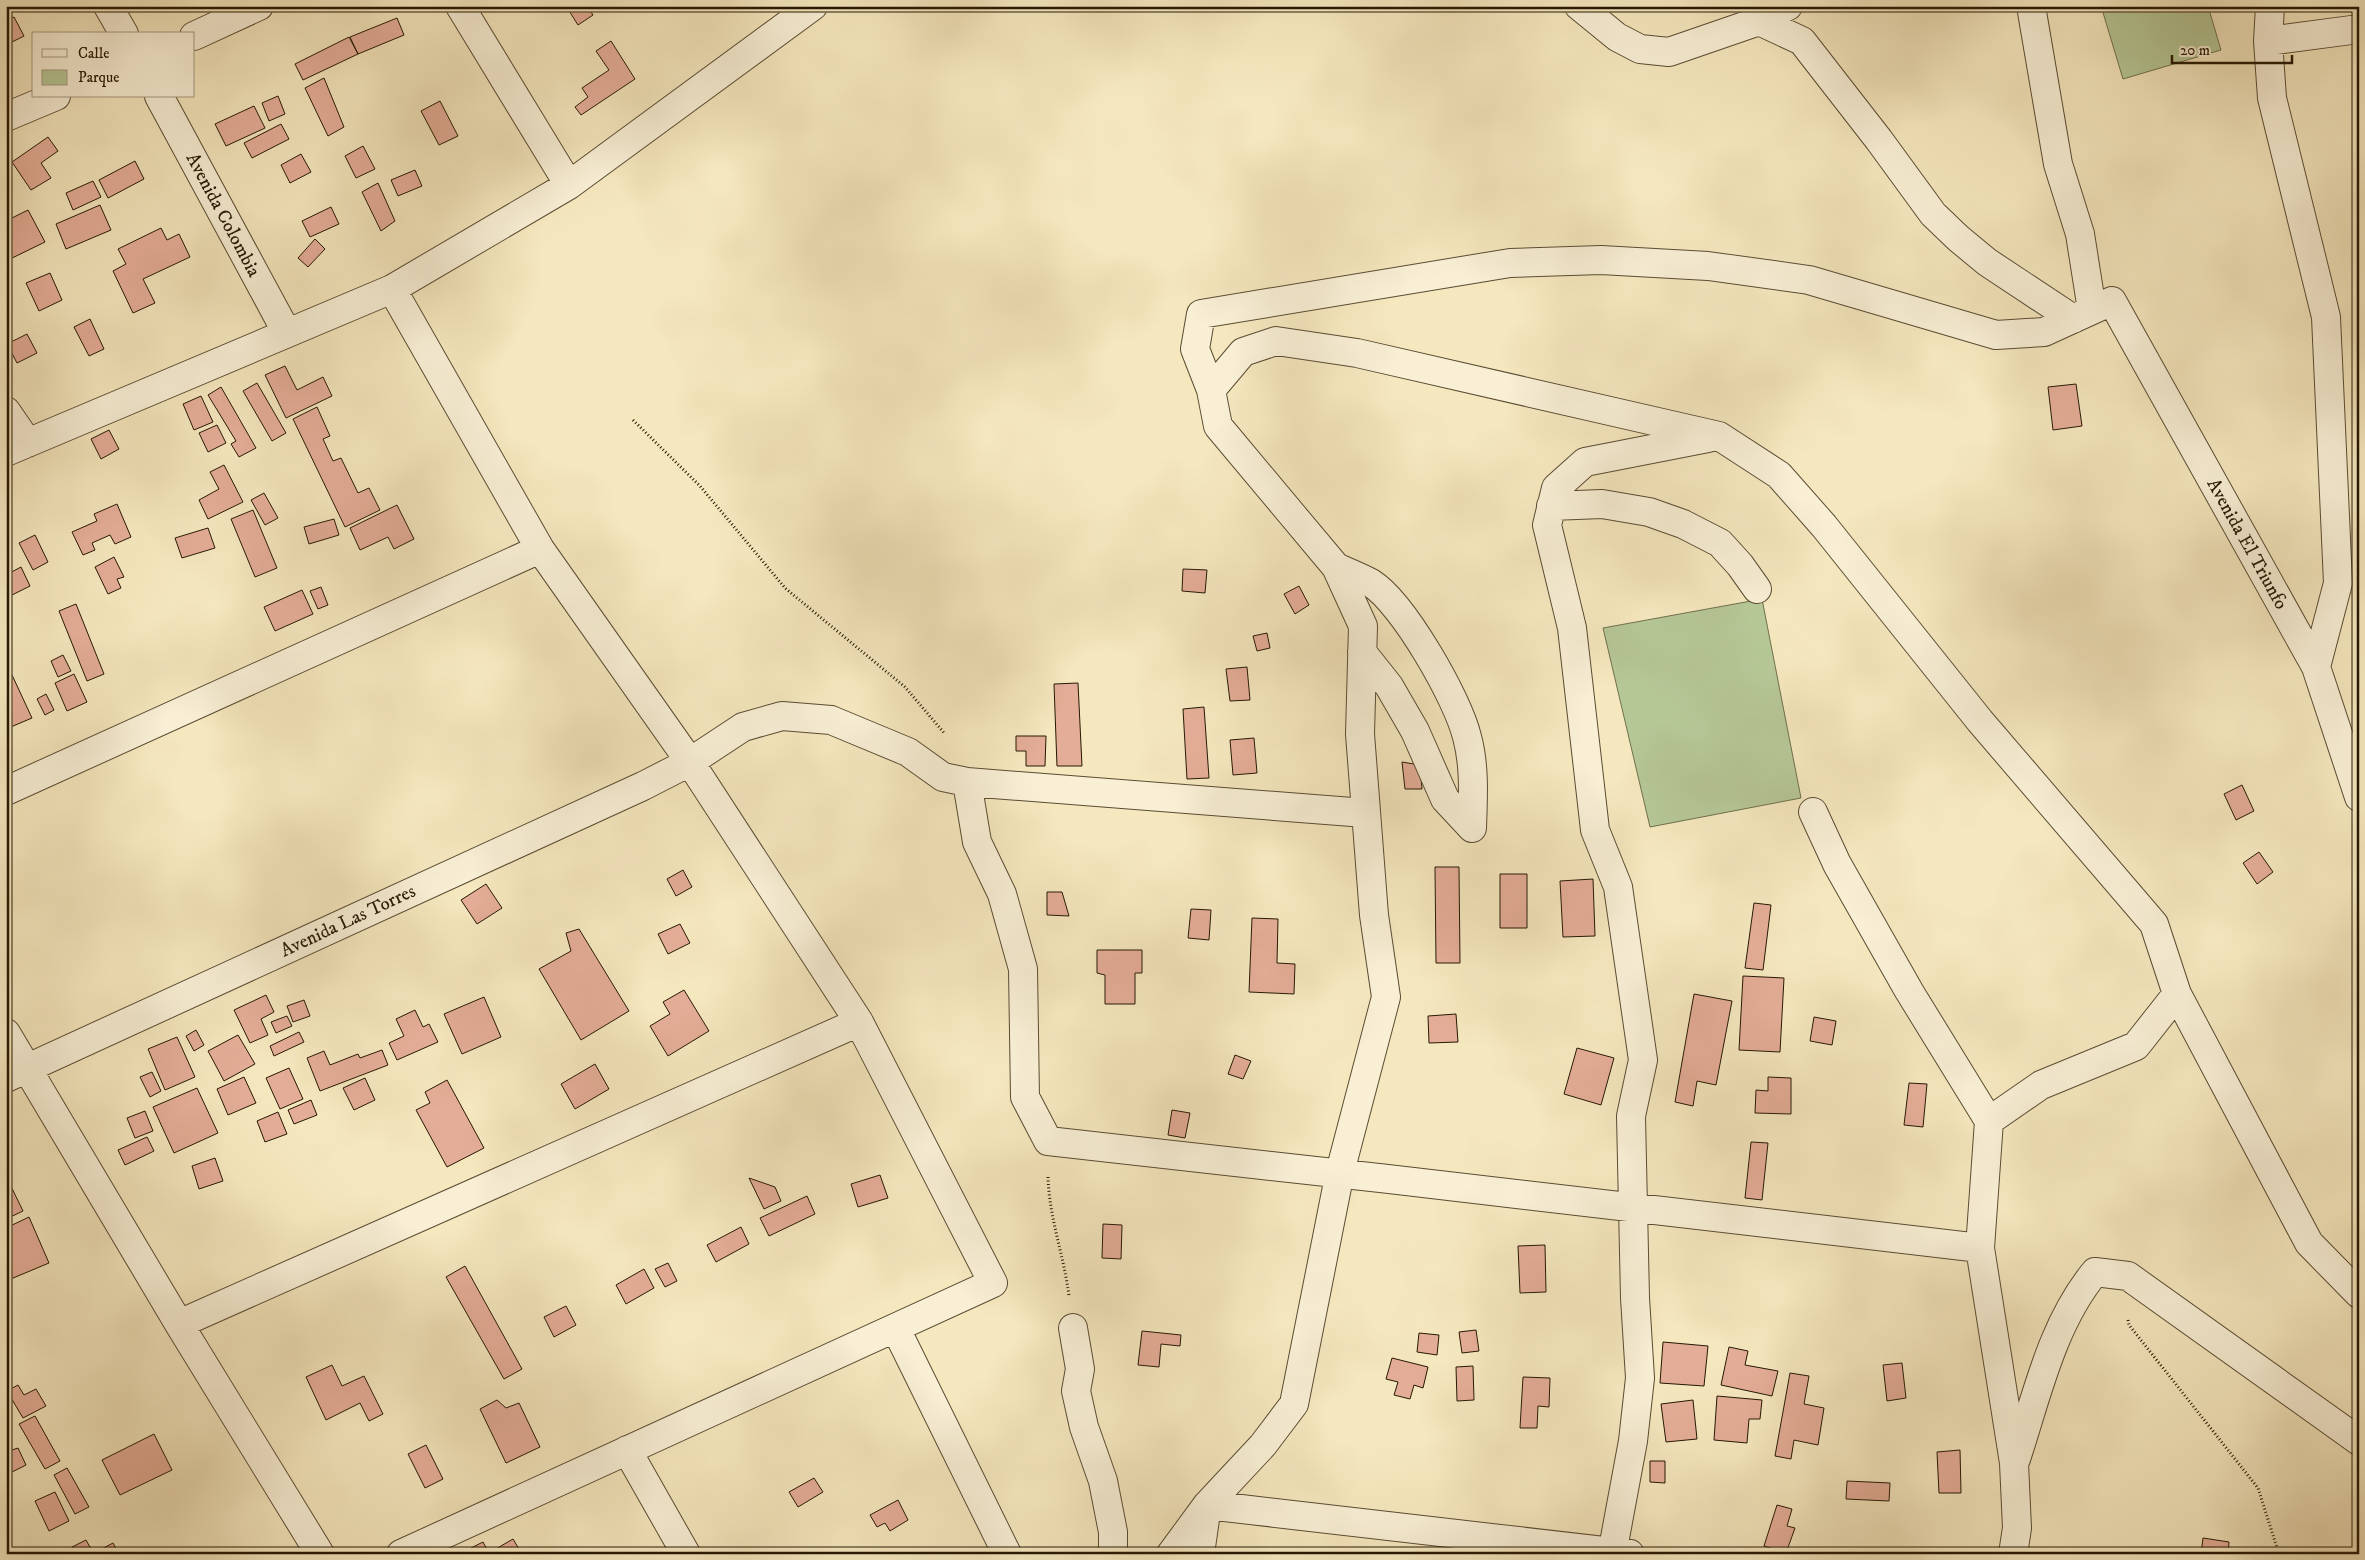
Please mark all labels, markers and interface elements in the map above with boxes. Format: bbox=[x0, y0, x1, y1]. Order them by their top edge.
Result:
legend bbox=[32, 32, 195, 98]
scale bar bbox=[2172, 32, 2292, 64]
text: 20 m bbox=[2180, 41, 2210, 60]
text: Calle bbox=[78, 44, 110, 63]
text: Parque bbox=[78, 68, 119, 87]
street label: Avenida Colombia bbox=[181, 149, 265, 281]
street label: Avenida El Triunfo bbox=[2201, 474, 2293, 614]
street label: Avenida Las Torres bbox=[277, 880, 419, 962]

